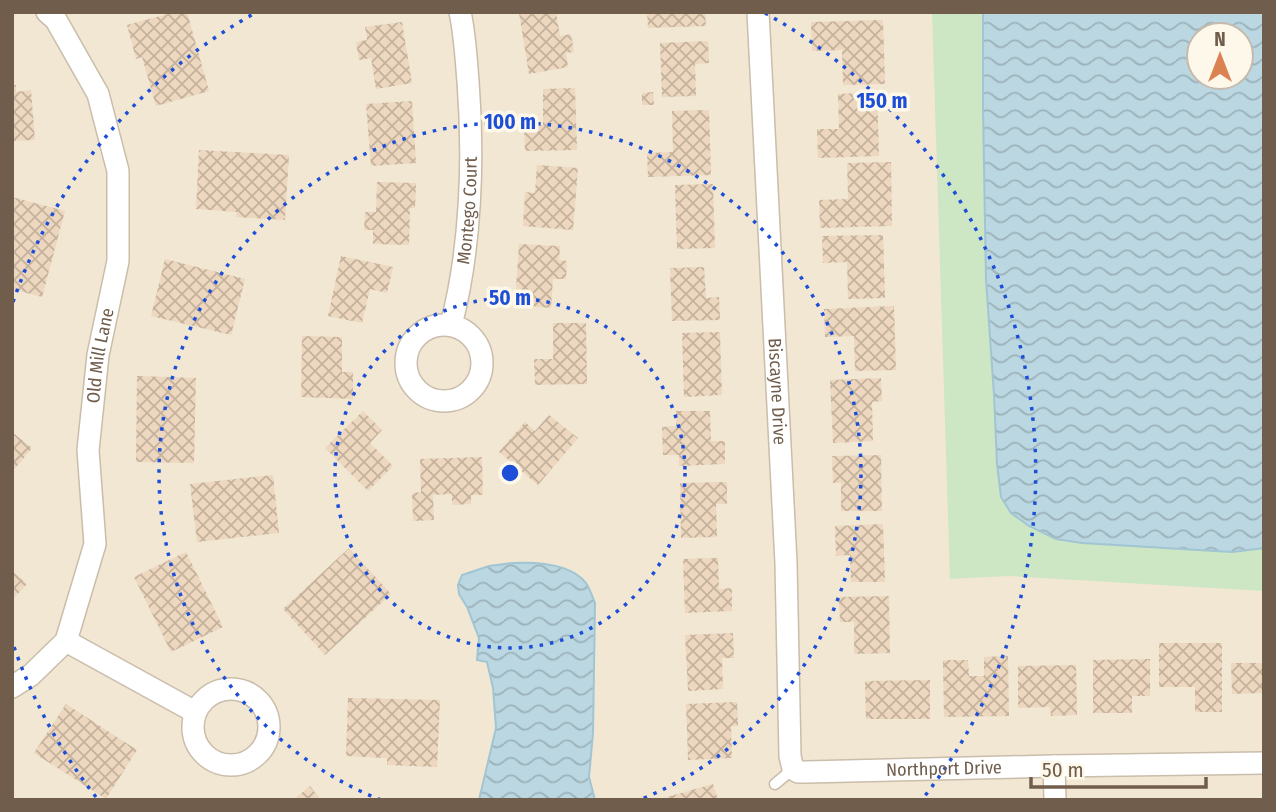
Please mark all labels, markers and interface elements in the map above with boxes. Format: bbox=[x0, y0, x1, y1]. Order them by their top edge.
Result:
north arrow bbox=[1185, 21, 1255, 91]
text: N bbox=[1214, 28, 1226, 51]
text: 150 m bbox=[856, 88, 908, 114]
text: 100 m bbox=[484, 109, 536, 135]
street label: Montego Court bbox=[452, 156, 482, 266]
text: 50 m bbox=[489, 285, 531, 311]
street label: Old Mill Lane bbox=[82, 306, 119, 404]
street label: Biscayne Drive bbox=[764, 338, 791, 446]
centre of rings bbox=[498, 461, 522, 485]
scale bar bbox=[1031, 746, 1206, 790]
street label: Northport Drive bbox=[886, 756, 1002, 781]
text: 50 m bbox=[1042, 757, 1084, 783]

